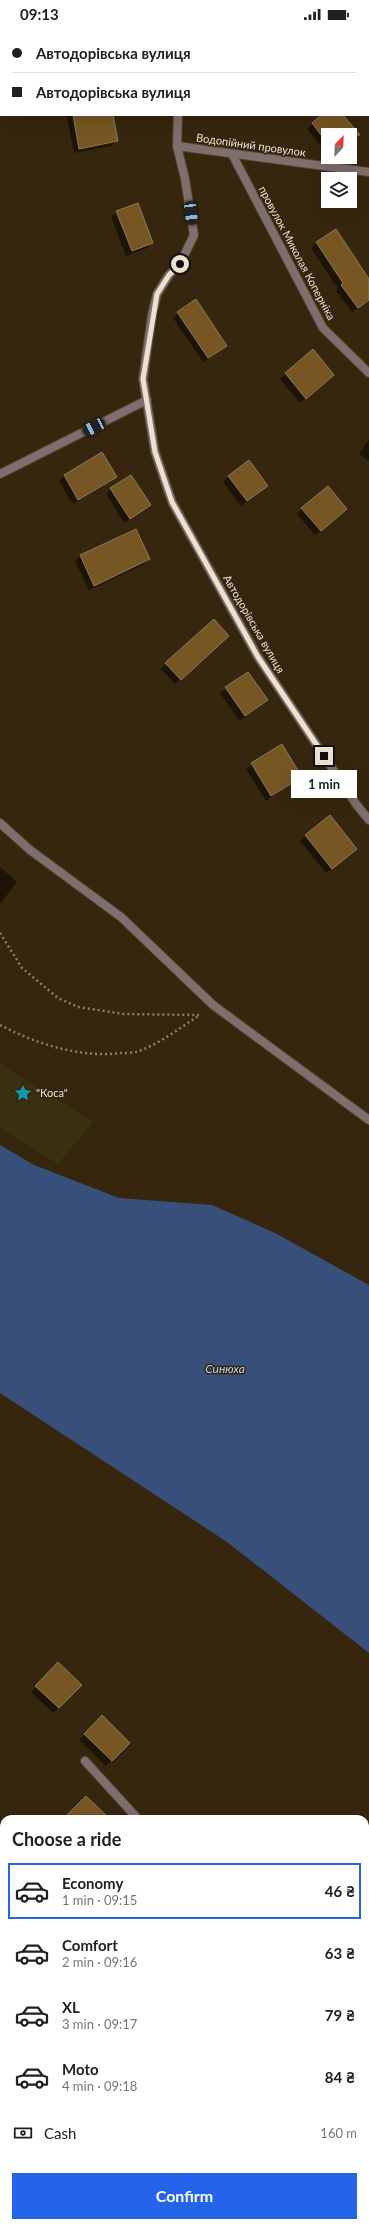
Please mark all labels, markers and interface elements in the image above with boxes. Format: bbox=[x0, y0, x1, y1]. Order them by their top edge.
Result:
text: 09:13 bbox=[20, 5, 59, 23]
text: Автодорівська вулиця bbox=[36, 44, 191, 62]
text: Автодорівська вулиця bbox=[36, 83, 191, 101]
north arrow bbox=[321, 128, 357, 164]
map controls bbox=[321, 128, 357, 208]
street label: Водопійний провулок bbox=[196, 130, 307, 159]
button: layers bbox=[321, 172, 357, 208]
street label: провулок Миколая Коперніка bbox=[257, 184, 338, 322]
car bbox=[184, 200, 198, 226]
route start bbox=[171, 255, 189, 273]
car bbox=[81, 416, 107, 438]
street label: Автодорівська вулиця bbox=[221, 572, 288, 675]
route end bbox=[315, 747, 333, 765]
callout: 1 min bbox=[291, 770, 357, 798]
text: 1 min bbox=[308, 776, 340, 792]
place icon: "Коса" bbox=[13, 1083, 33, 1103]
place label: "Коса" bbox=[36, 1086, 68, 1099]
water label: Синюха bbox=[205, 1361, 245, 1376]
text: Choose a ride bbox=[12, 1828, 121, 1850]
icon: car bbox=[14, 1873, 50, 1909]
text: Economy bbox=[62, 1874, 123, 1892]
text: 46 ₴ bbox=[325, 1882, 355, 1900]
text: 1 min · 09:15 bbox=[62, 1892, 137, 1908]
icon: car bbox=[14, 1935, 50, 1971]
text: Comfort bbox=[62, 1936, 118, 1954]
text: 63 ₴ bbox=[325, 1944, 355, 1962]
text: 2 min · 09:16 bbox=[62, 1954, 137, 1970]
icon: car bbox=[14, 1997, 50, 2033]
text: XL bbox=[62, 1998, 80, 2016]
text: 79 ₴ bbox=[325, 2006, 355, 2024]
text: 3 min · 09:17 bbox=[62, 2016, 137, 2032]
icon: car bbox=[14, 2059, 50, 2095]
text: Moto bbox=[62, 2060, 99, 2078]
text: 84 ₴ bbox=[325, 2068, 355, 2086]
text: 4 min · 09:18 bbox=[62, 2078, 137, 2094]
icon: cash bbox=[12, 2122, 34, 2144]
text: Cash bbox=[44, 2124, 76, 2142]
text: 160 m bbox=[320, 2125, 357, 2141]
button: Confirm bbox=[12, 2173, 357, 2219]

